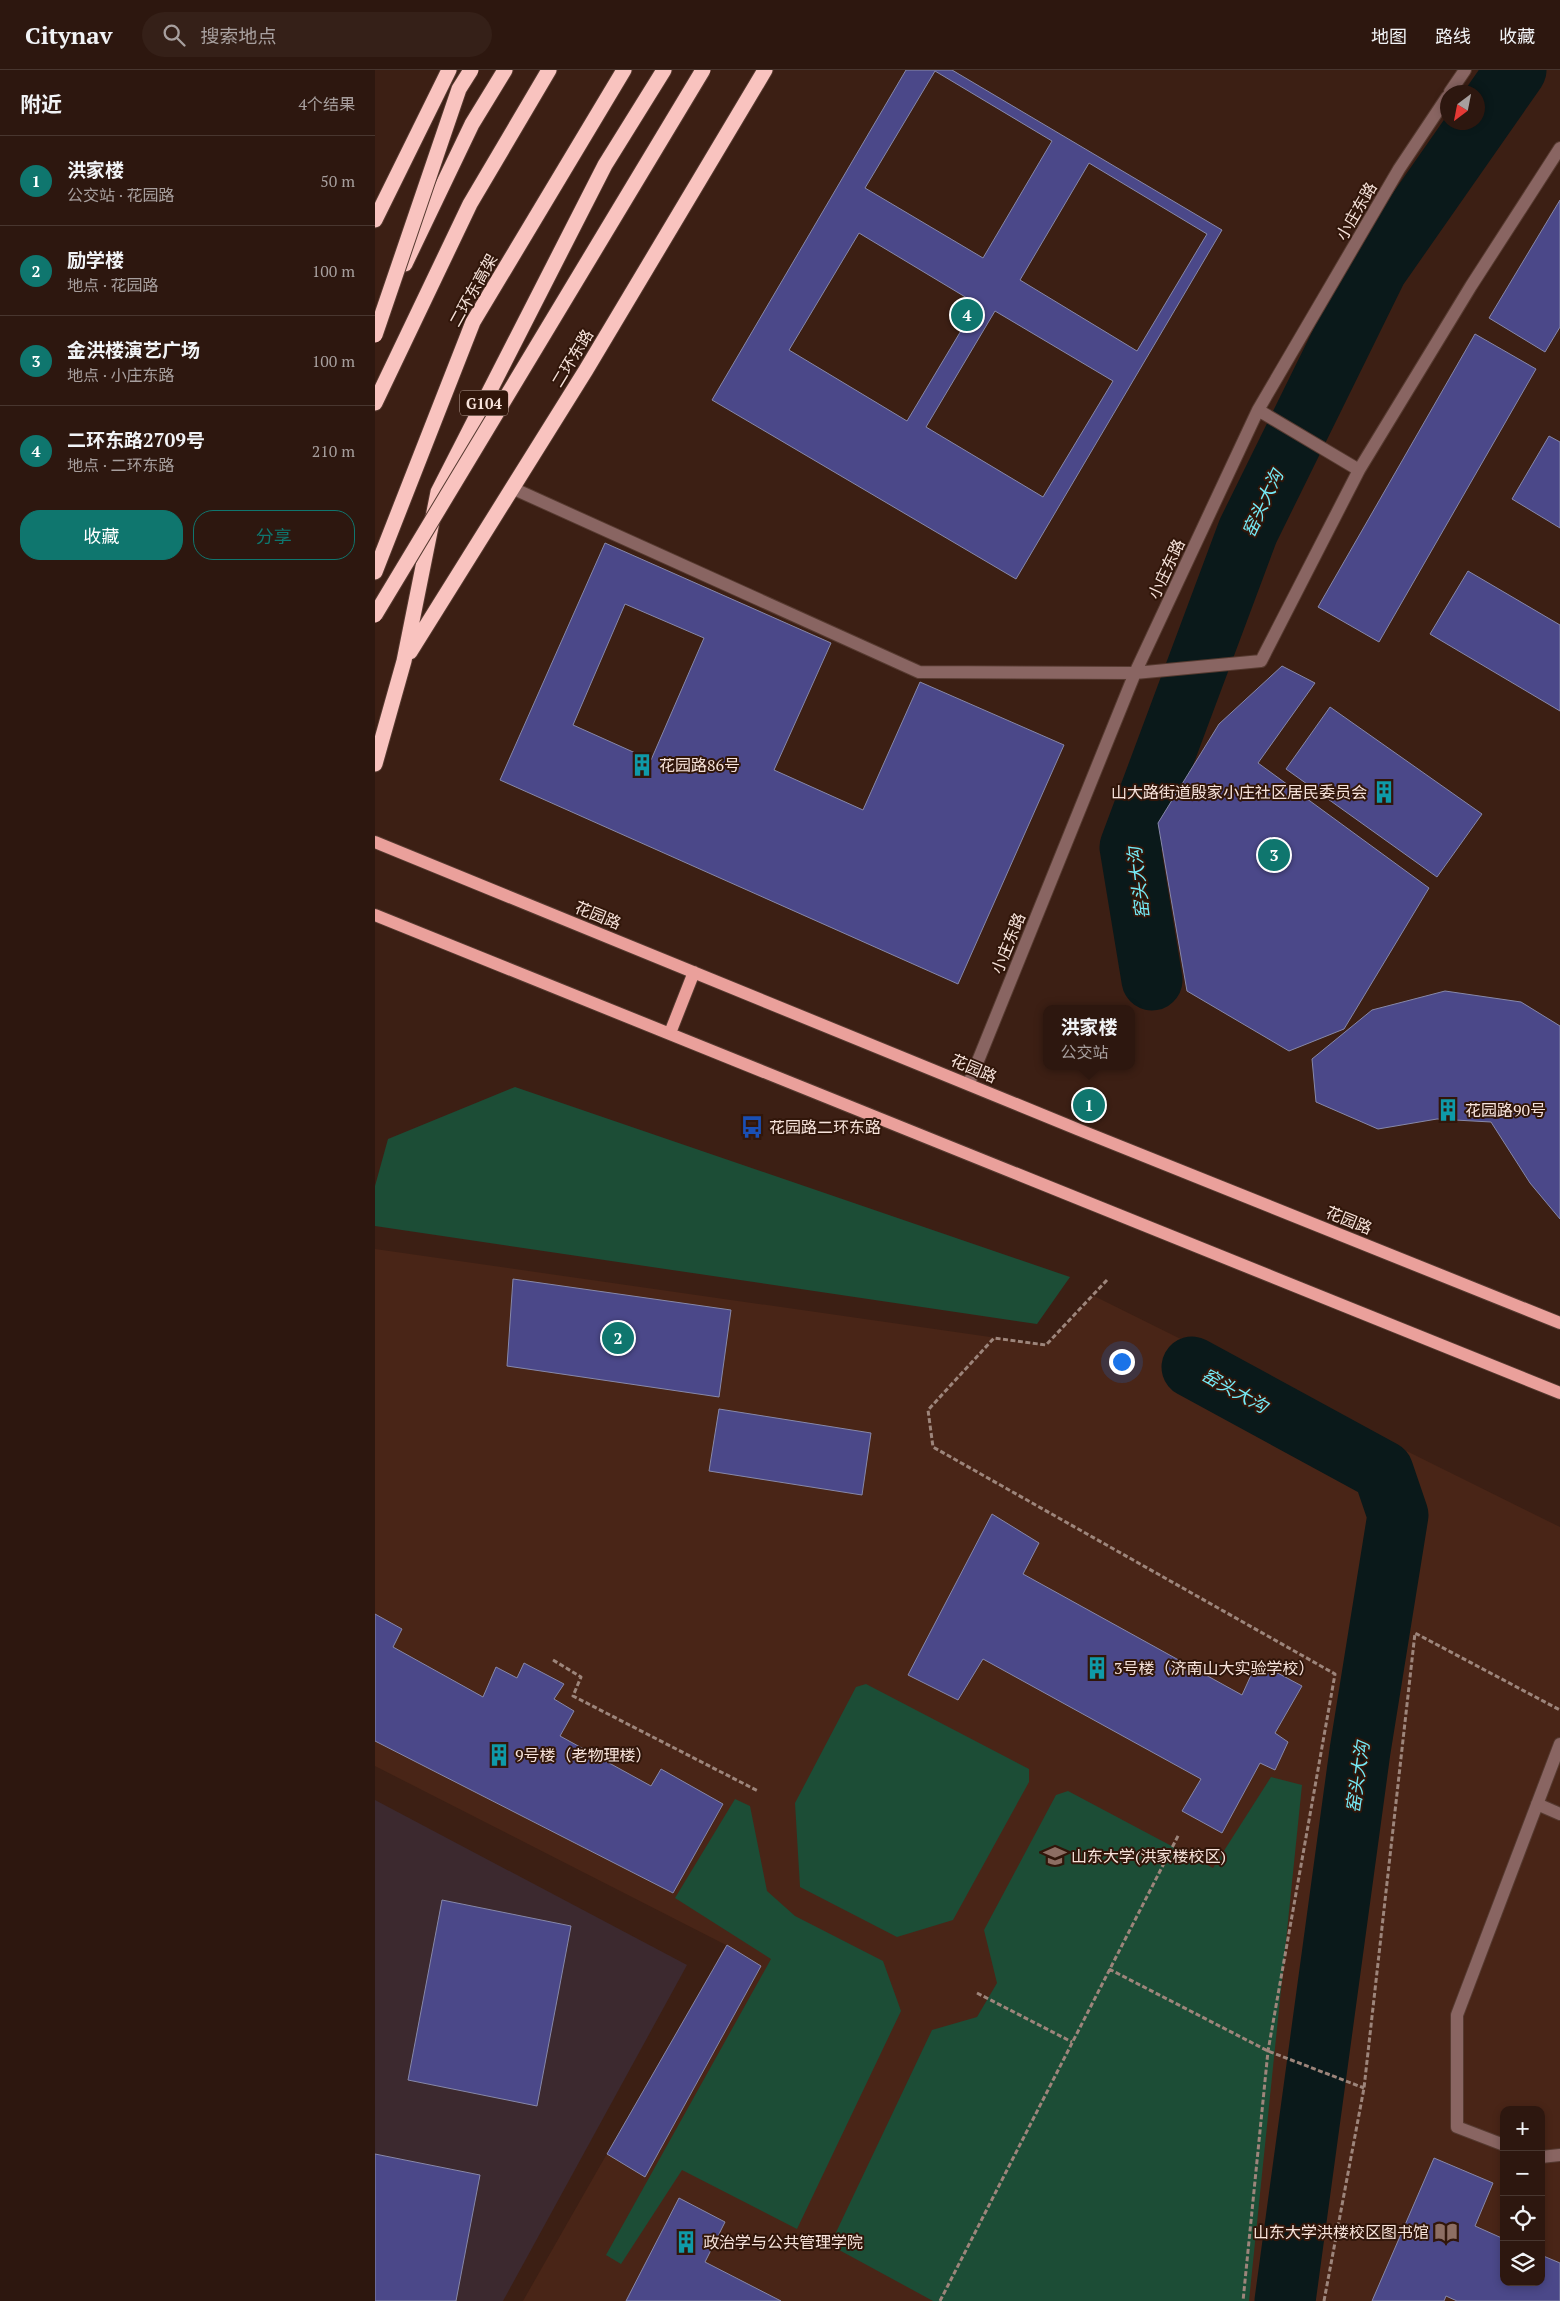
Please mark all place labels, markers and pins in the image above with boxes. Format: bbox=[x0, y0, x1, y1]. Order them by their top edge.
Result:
pin: 4 bbox=[951, 296, 983, 334]
building icon: 花园路86号 bbox=[629, 752, 655, 778]
place label: 花园路86号 bbox=[659, 754, 740, 776]
building icon: 山大路街道殷家小庄社区居民委员会 bbox=[1371, 779, 1397, 805]
place label: 山大路街道殷家小庄社区居民委员会 bbox=[1111, 781, 1367, 803]
pin: 3 bbox=[1258, 836, 1290, 874]
pin: 1 bbox=[1073, 1086, 1105, 1124]
building icon: 花园路90号 bbox=[1435, 1097, 1461, 1123]
place label: 花园路90号 bbox=[1465, 1099, 1546, 1121]
bus stop icon: 花园路二环东路 bbox=[739, 1114, 765, 1140]
place label: 花园路二环东路 bbox=[769, 1116, 881, 1138]
pin: 2 bbox=[602, 1319, 634, 1357]
building icon: 3号楼（济南山大实验学校） bbox=[1084, 1655, 1110, 1681]
place label: 3号楼（济南山大实验学校） bbox=[1114, 1657, 1315, 1679]
building icon: 9号楼（老物理楼） bbox=[486, 1742, 512, 1768]
place label: 9号楼（老物理楼） bbox=[515, 1744, 652, 1766]
school or university icon: 山东大学(洪家楼校区) bbox=[1042, 1843, 1068, 1869]
place label: 山东大学(洪家楼校区) bbox=[1071, 1845, 1226, 1867]
library icon: 山东大学洪楼校区图书馆 bbox=[1433, 2219, 1459, 2245]
place label: 山东大学洪楼校区图书馆 bbox=[1253, 2221, 1429, 2243]
building icon: 政治学与公共管理学院 bbox=[673, 2229, 699, 2255]
place label: 政治学与公共管理学院 bbox=[703, 2231, 863, 2253]

